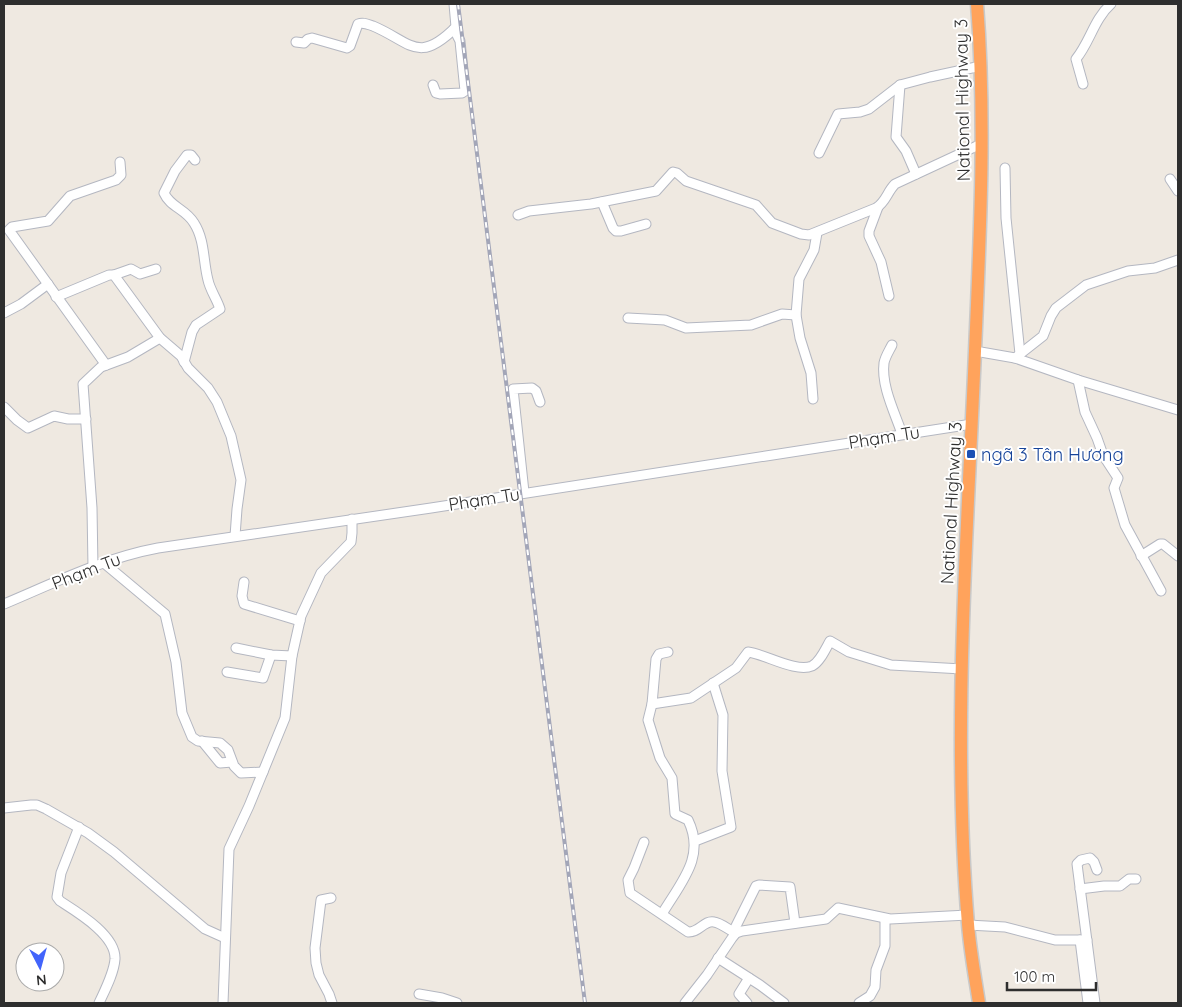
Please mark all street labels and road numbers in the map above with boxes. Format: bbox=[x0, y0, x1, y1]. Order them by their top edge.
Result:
street label: National Highway 3 bbox=[949, 19, 975, 181]
street label: Phạm Tu bbox=[847, 420, 921, 454]
street label: National Highway 3 bbox=[935, 421, 967, 585]
street label: Phạm Tu bbox=[447, 482, 521, 516]
street label: Phạm Tu bbox=[48, 547, 124, 595]

